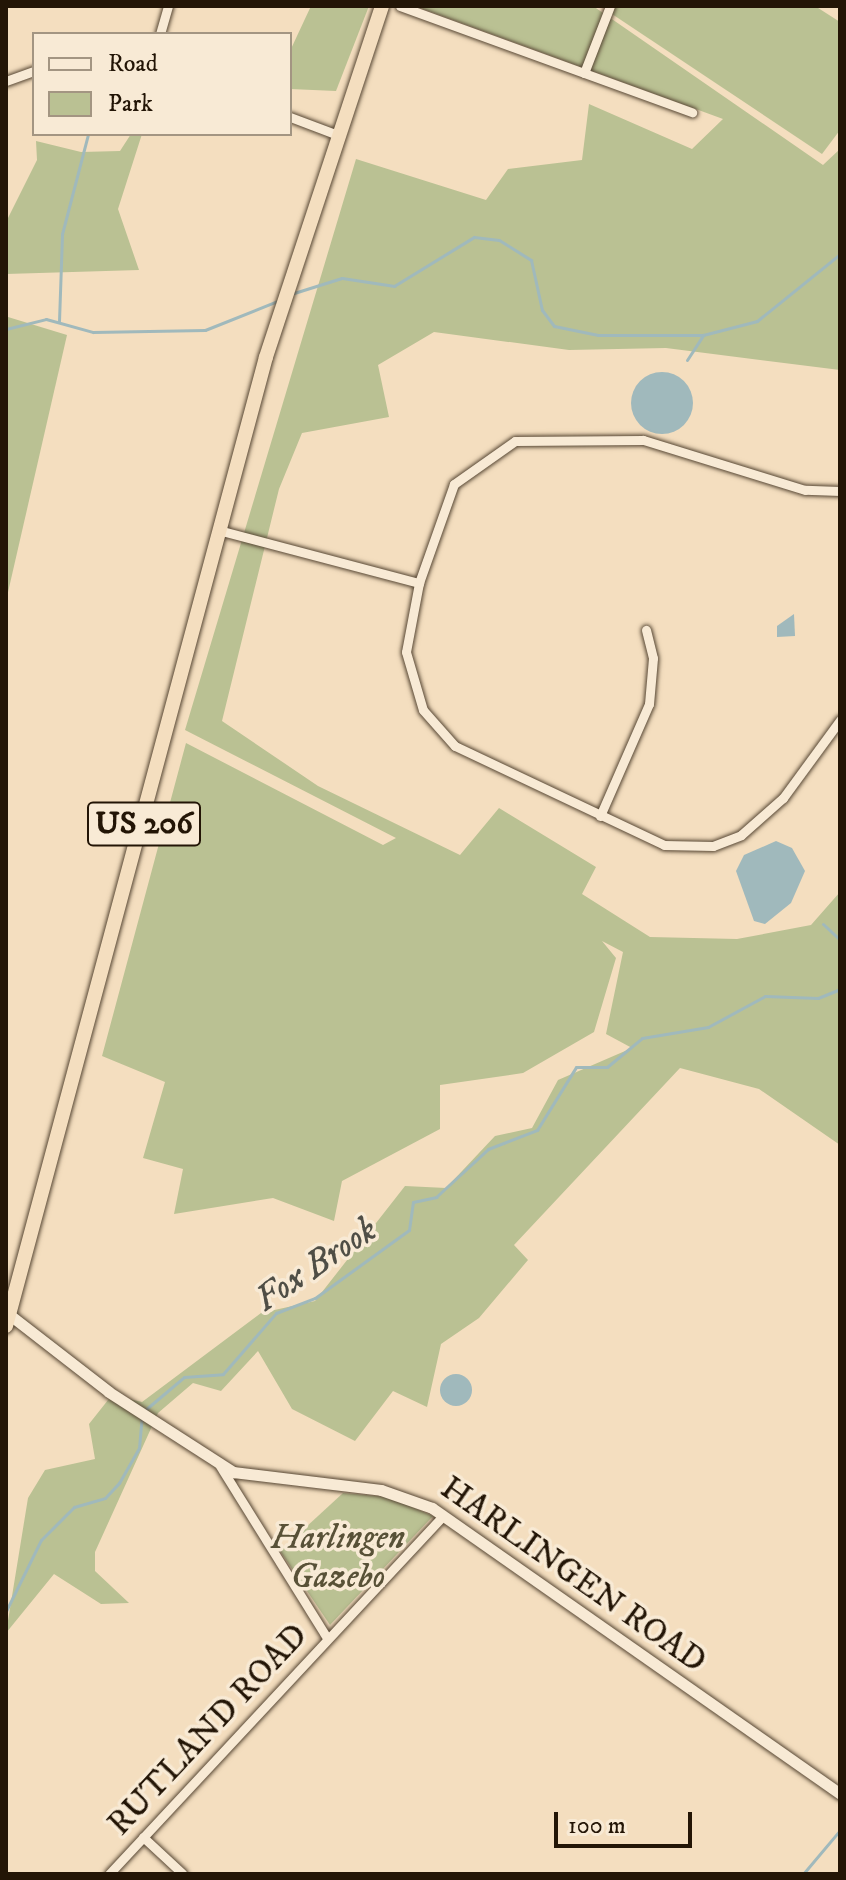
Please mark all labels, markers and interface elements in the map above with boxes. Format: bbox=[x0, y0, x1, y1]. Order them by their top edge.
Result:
legend bbox=[32, 32, 292, 136]
text: Road bbox=[108, 49, 158, 79]
text: Park bbox=[108, 89, 153, 119]
road number: US 206 bbox=[86, 796, 202, 852]
water label: Fox Brook bbox=[247, 1208, 385, 1322]
street label: HARLINGEN ROAD bbox=[432, 1468, 714, 1682]
park label: Harlingen Gazebo bbox=[271, 1518, 405, 1598]
street label: RUTLAND ROAD bbox=[99, 1616, 317, 1844]
scale bar bbox=[558, 1796, 696, 1846]
text: 100 m bbox=[568, 1811, 626, 1841]

